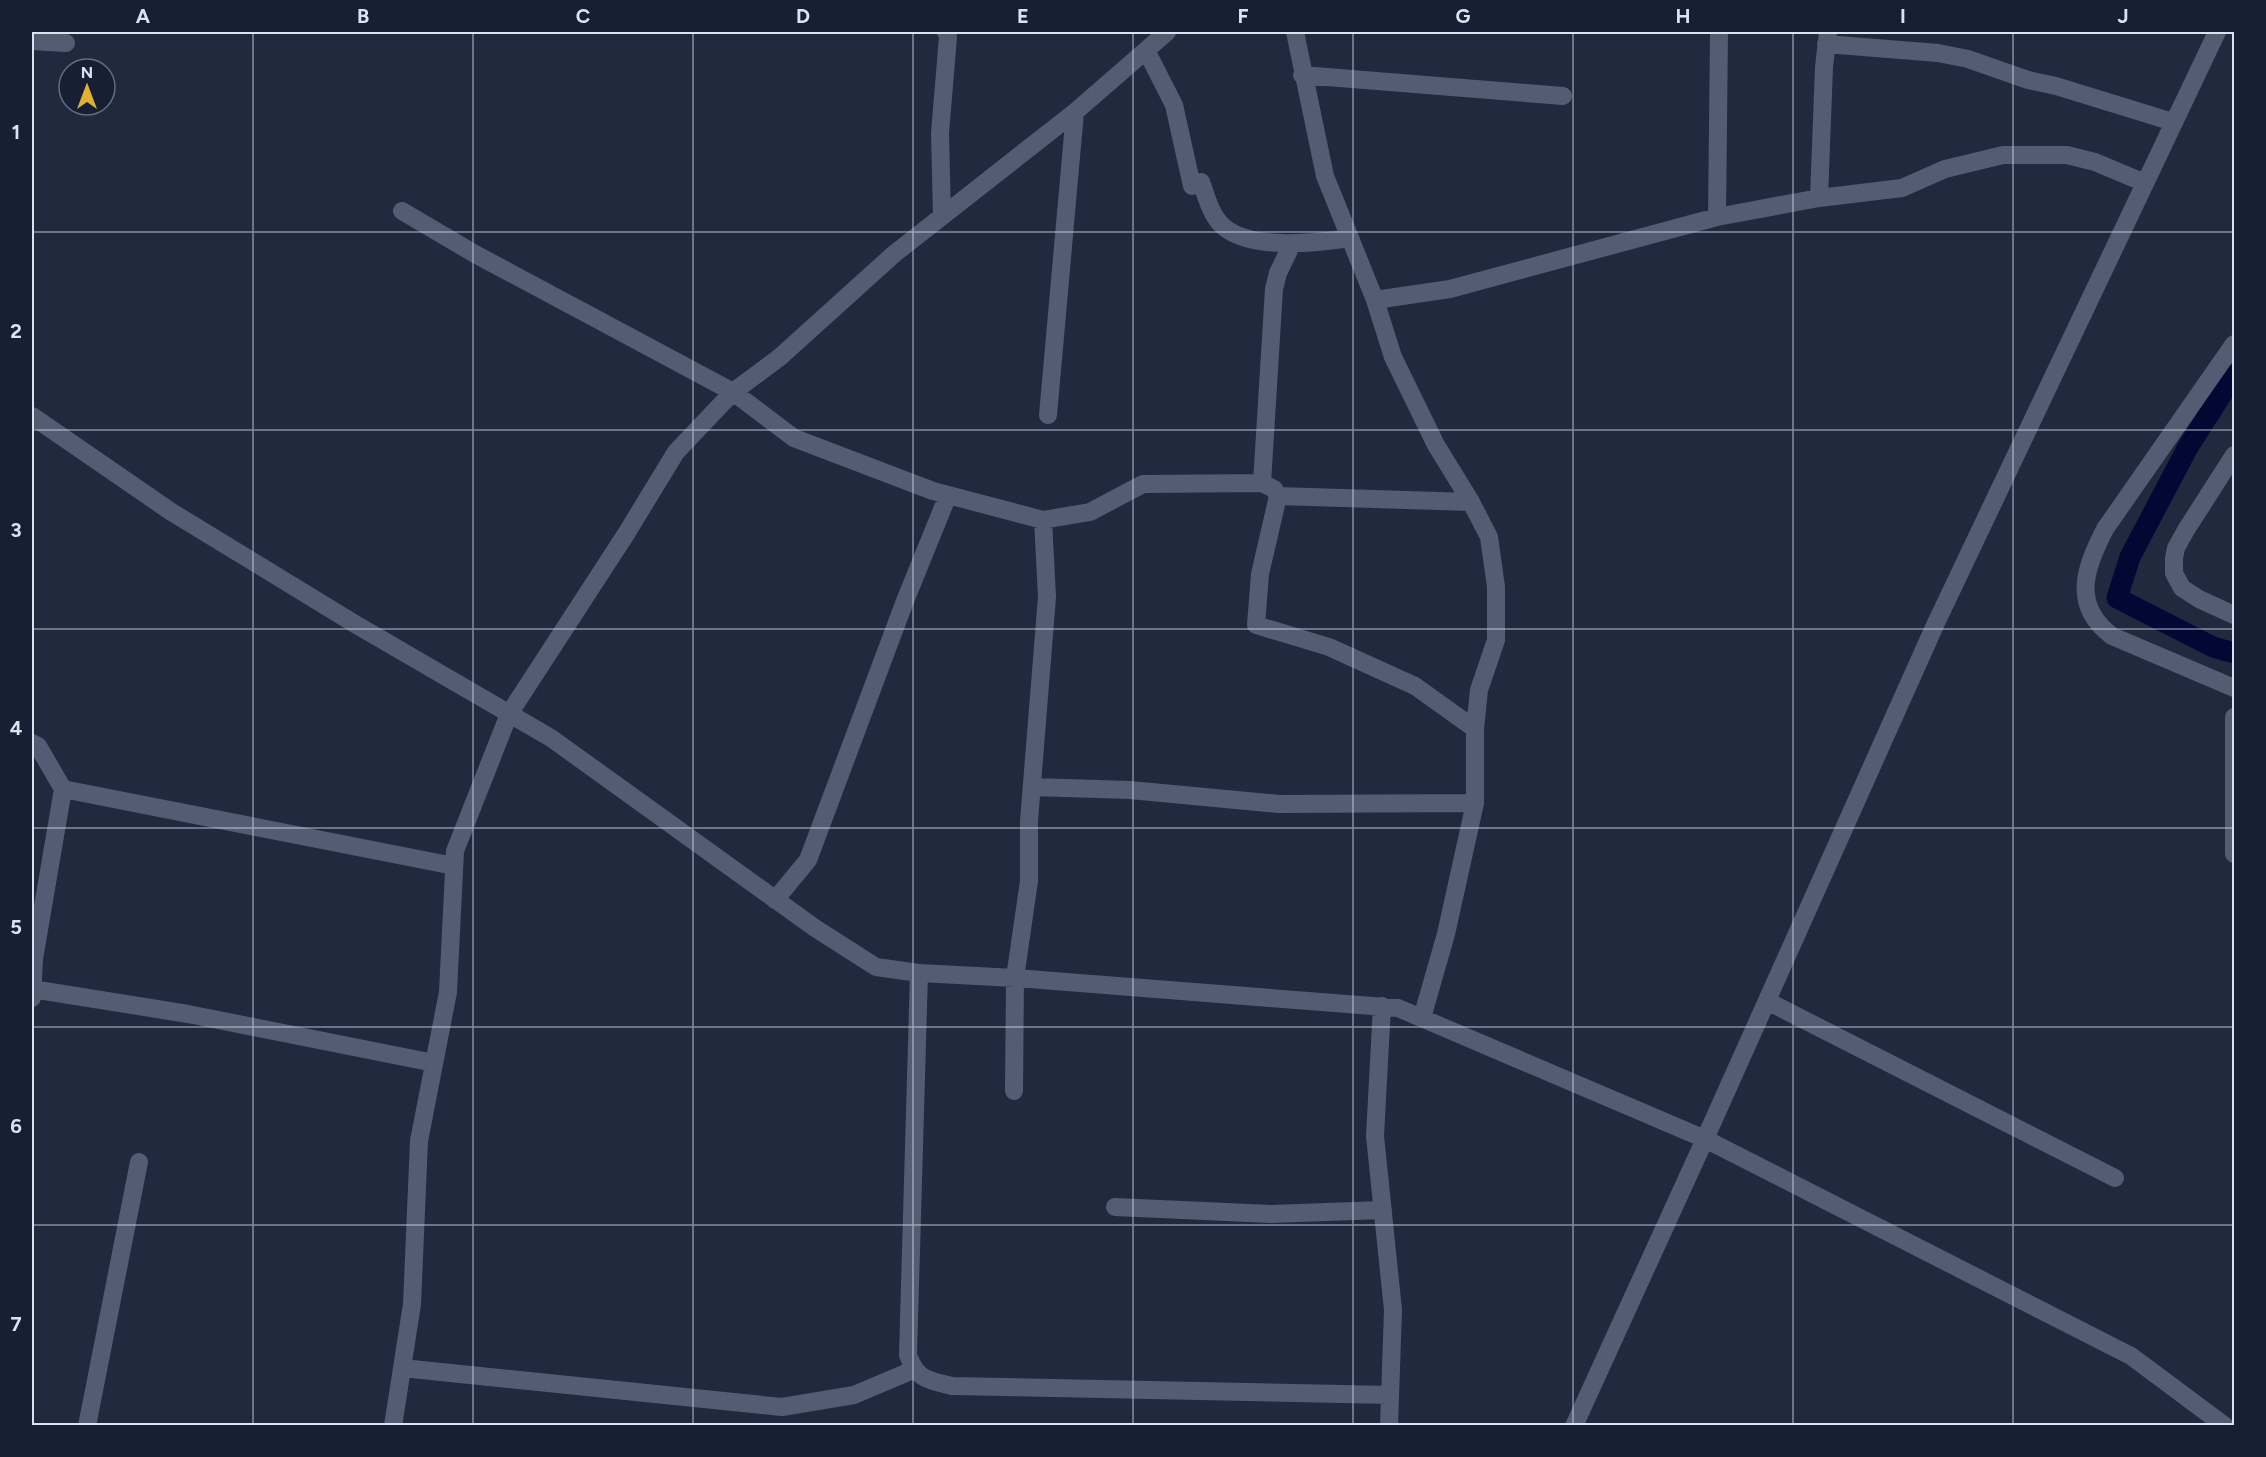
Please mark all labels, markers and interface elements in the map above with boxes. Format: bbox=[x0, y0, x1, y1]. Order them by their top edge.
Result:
text: A bbox=[136, 4, 151, 28]
text: B bbox=[357, 4, 369, 28]
text: C bbox=[576, 4, 590, 28]
text: D bbox=[796, 4, 810, 28]
text: E bbox=[1017, 4, 1029, 28]
text: F bbox=[1237, 4, 1249, 28]
text: G bbox=[1456, 4, 1471, 28]
text: H bbox=[1676, 4, 1691, 28]
text: I bbox=[1900, 4, 1906, 28]
text: J bbox=[2117, 4, 2129, 28]
north arrow bbox=[57, 57, 117, 117]
text: N bbox=[81, 63, 93, 82]
text: 1 bbox=[12, 120, 20, 144]
text: 2 bbox=[10, 319, 22, 343]
text: 3 bbox=[10, 518, 22, 542]
text: 4 bbox=[10, 716, 23, 740]
text: 5 bbox=[10, 915, 22, 939]
text: 6 bbox=[10, 1114, 22, 1138]
text: 7 bbox=[10, 1312, 22, 1336]

